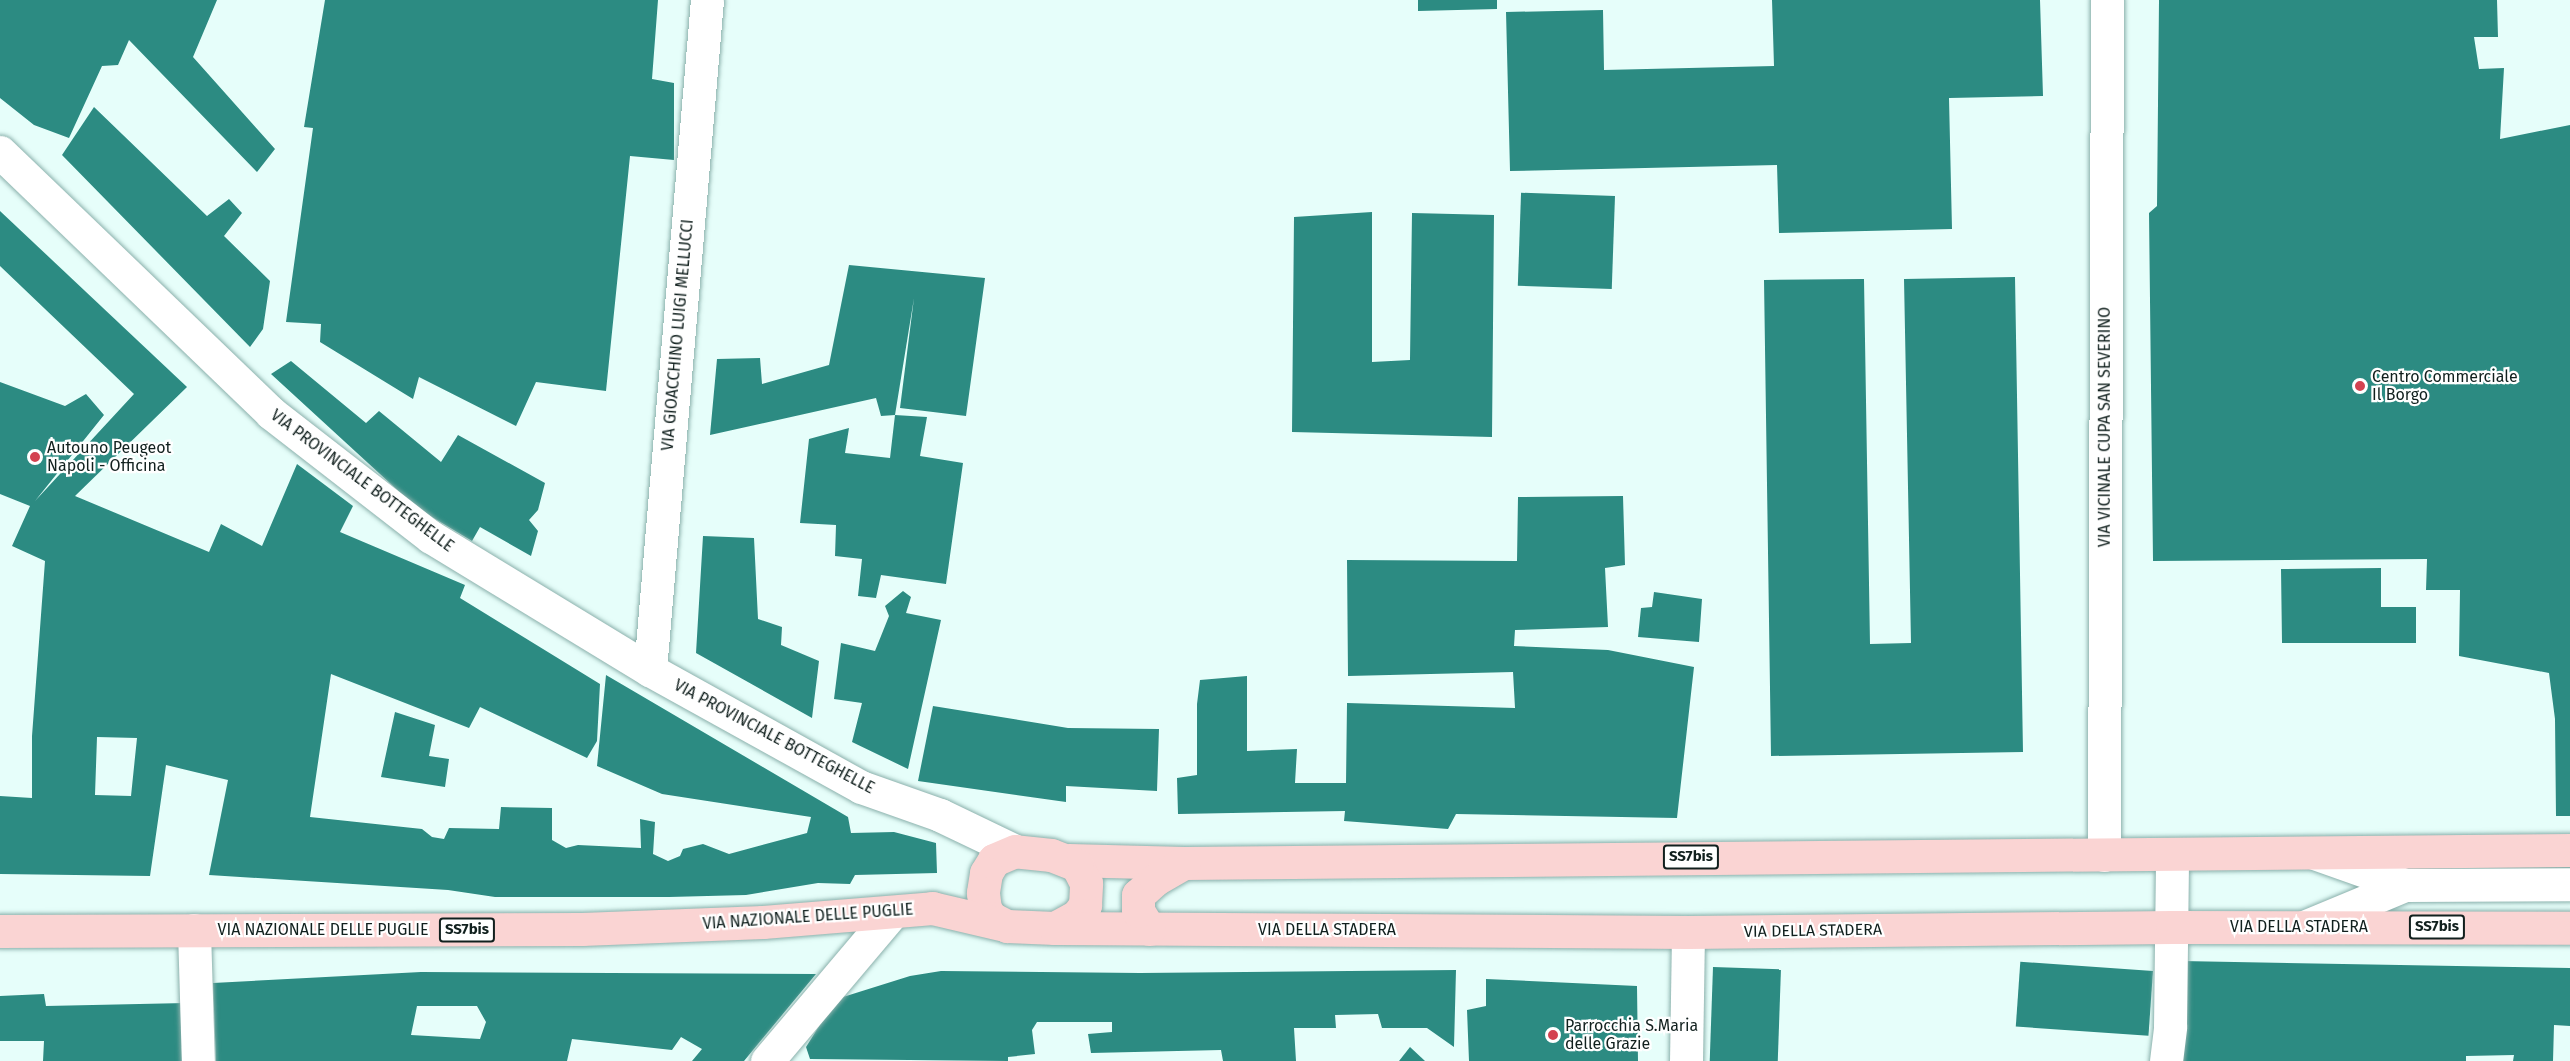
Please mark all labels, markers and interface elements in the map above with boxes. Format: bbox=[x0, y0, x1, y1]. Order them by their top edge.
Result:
street label: VIA GIOACCHINO LUIGI MELLUCCI bbox=[658, 218, 698, 452]
street label: VIA VICINALE CUPA SAN SEVERINO bbox=[2095, 307, 2115, 547]
place label: Centro Commerciale Il Borgo bbox=[2372, 367, 2518, 405]
marker: Centro Commerciale Il Borgo bbox=[2353, 379, 2367, 393]
street label: VIA PROVINCIALE BOTTEGHELLE bbox=[267, 406, 457, 556]
place label: Autouno Peugeot Napoli - Officina bbox=[47, 438, 171, 476]
marker: Autouno Peugeot Napoli - Officina bbox=[28, 450, 42, 464]
street label: VIA PROVINCIALE BOTTEGHELLE bbox=[671, 676, 877, 798]
road number: SS7bis bbox=[1662, 845, 1720, 869]
street label: VIA NAZIONALE DELLE PUGLIE bbox=[702, 900, 914, 934]
road number: SS7bis bbox=[2408, 915, 2466, 939]
street label: VIA DELLA STADERA bbox=[2230, 917, 2368, 937]
road number: SS7bis bbox=[438, 918, 496, 942]
street label: VIA NAZIONALE DELLE PUGLIE bbox=[218, 920, 428, 940]
street label: VIA DELLA STADERA bbox=[1258, 920, 1396, 940]
street label: VIA DELLA STADERA bbox=[1744, 920, 1882, 942]
place label: Parrocchia S.Maria delle Grazie bbox=[1565, 1016, 1698, 1054]
marker: Parrocchia S.Maria delle Grazie bbox=[1546, 1028, 1560, 1042]

